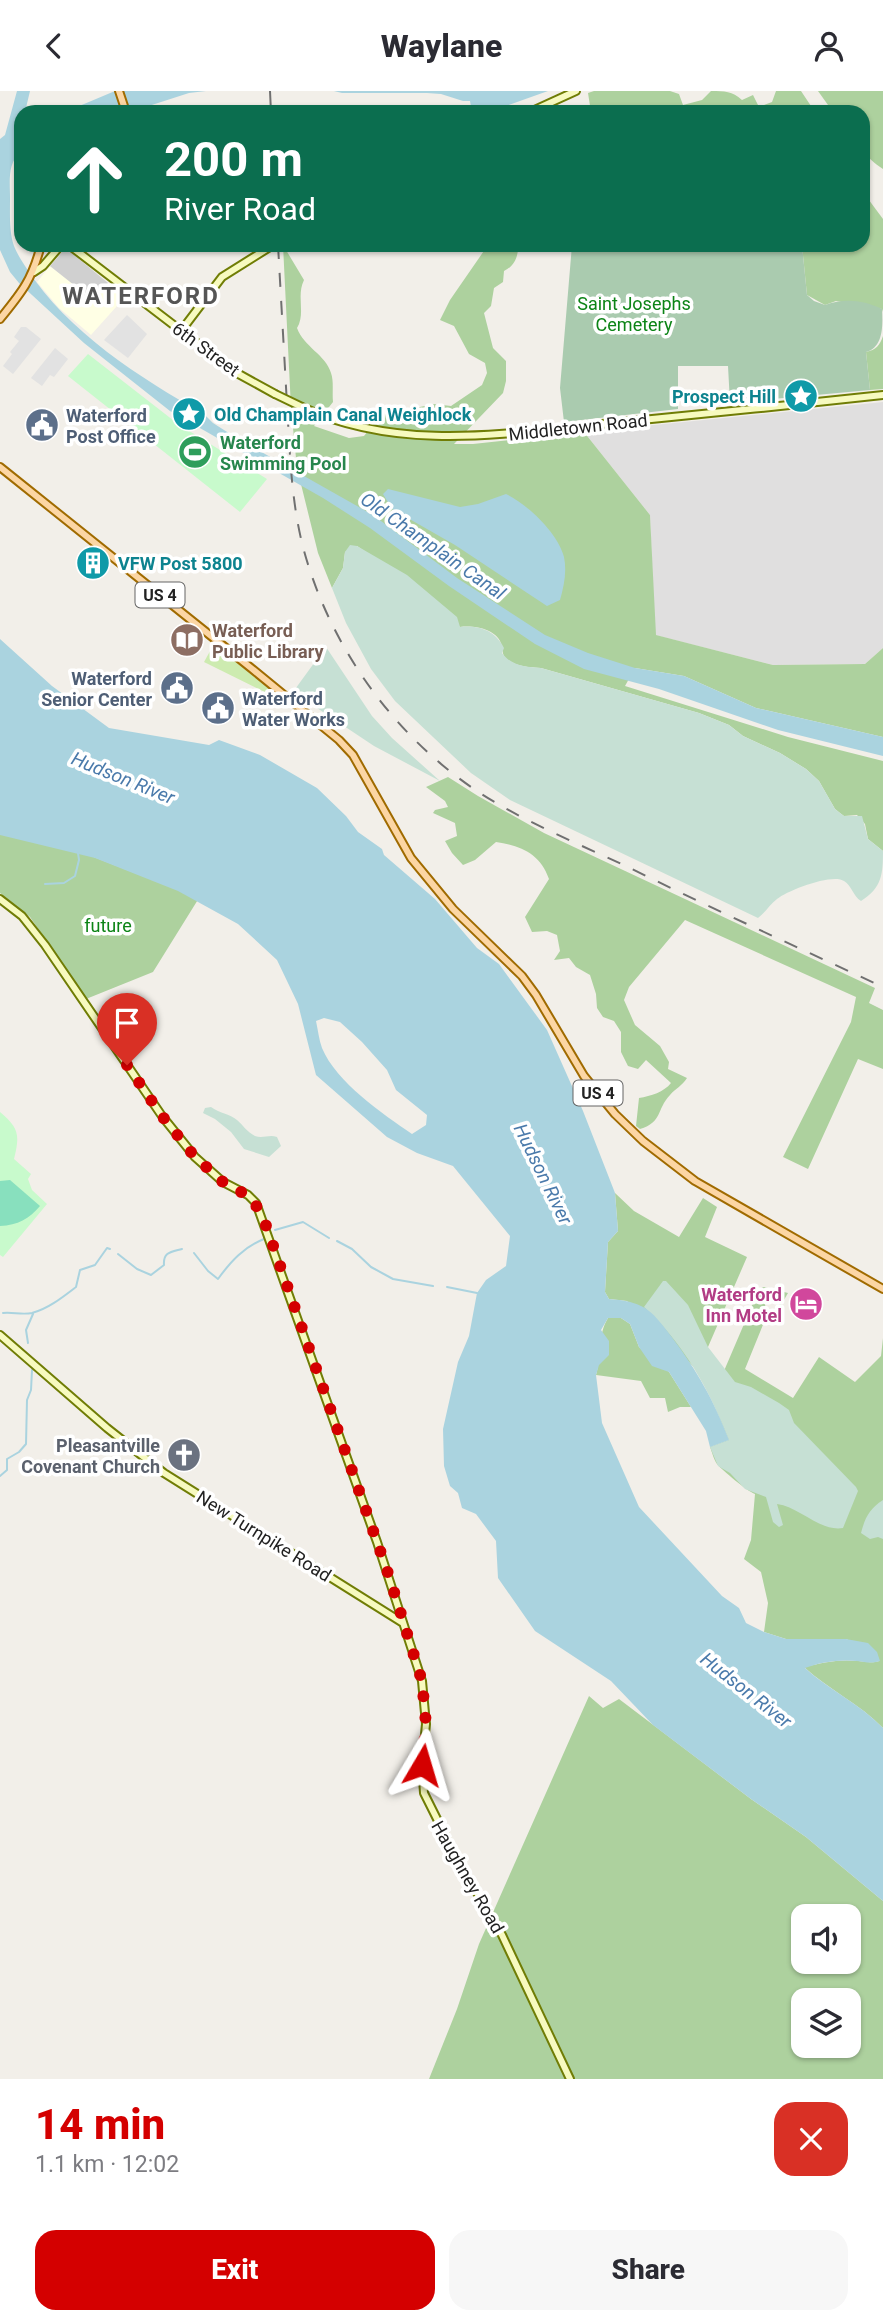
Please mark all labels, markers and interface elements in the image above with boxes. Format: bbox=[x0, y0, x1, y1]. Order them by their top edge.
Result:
icon: back bbox=[35, 27, 73, 65]
text: Waylane bbox=[381, 27, 502, 65]
icon: person bbox=[810, 27, 848, 65]
text: 200 m bbox=[164, 131, 303, 188]
icon: ahead bbox=[49, 133, 140, 224]
text: River Road bbox=[164, 190, 316, 228]
district label: WATERFORD bbox=[62, 282, 220, 310]
park label: Saint Josephs Cemetery bbox=[577, 293, 691, 335]
street label: 6th Street bbox=[168, 318, 244, 380]
place icon: Prospect Hill bbox=[782, 377, 820, 415]
place label: Prospect Hill bbox=[672, 386, 776, 407]
place icon: Old Champlain Canal Weighlock bbox=[170, 395, 208, 433]
place label: Old Champlain Canal Weighlock bbox=[214, 404, 472, 425]
place label: Waterford Post Office bbox=[66, 405, 156, 447]
public building icon: Waterford Post Office bbox=[23, 406, 61, 444]
street label: Middletown Road bbox=[508, 409, 648, 445]
place label: Waterford Swimming Pool bbox=[220, 432, 346, 474]
sports icon: Waterford Swimming Pool bbox=[176, 433, 214, 471]
water label: Old Champlain Canal bbox=[356, 487, 510, 605]
building icon: VFW Post 5800 bbox=[74, 544, 112, 582]
place label: VFW Post 5800 bbox=[118, 553, 243, 574]
road number: US 4 bbox=[136, 582, 184, 607]
place label: Waterford Public Library bbox=[212, 620, 324, 662]
library icon: Waterford Public Library bbox=[168, 621, 206, 659]
place label: Waterford Senior Center bbox=[41, 668, 152, 710]
public building icon: Waterford Senior Center bbox=[158, 669, 196, 707]
place label: Waterford Water Works bbox=[242, 688, 345, 730]
public building icon: Waterford Water Works bbox=[199, 689, 237, 727]
water label: Hudson River bbox=[68, 747, 179, 809]
park label: future bbox=[84, 915, 132, 936]
pin bbox=[97, 993, 157, 1065]
icon: arrive bbox=[108, 1004, 146, 1042]
road number: US 4 bbox=[574, 1081, 622, 1105]
water label: Hudson River bbox=[509, 1120, 578, 1229]
place label: Waterford Inn Motel bbox=[701, 1284, 782, 1326]
hotel icon: Waterford Inn Motel bbox=[787, 1285, 825, 1323]
place label: Pleasantville Covenant Church bbox=[21, 1435, 160, 1477]
church icon: Pleasantville Covenant Church bbox=[165, 1436, 203, 1474]
street label: New Turnpike Road bbox=[193, 1486, 335, 1586]
water label: Hudson River bbox=[696, 1647, 797, 1733]
position arrow bbox=[385, 1728, 459, 1802]
street label: Haughney Road bbox=[427, 1817, 509, 1937]
map controls bbox=[791, 1904, 861, 2058]
button: sound bbox=[791, 1904, 861, 1974]
button: layers bbox=[791, 1988, 861, 2058]
text: 14 min bbox=[35, 2100, 165, 2149]
button: close bbox=[774, 2102, 848, 2176]
text: 1.1 km · 12:02 bbox=[35, 2151, 179, 2178]
button: Exit bbox=[35, 2230, 435, 2310]
button: Share bbox=[449, 2230, 848, 2310]

